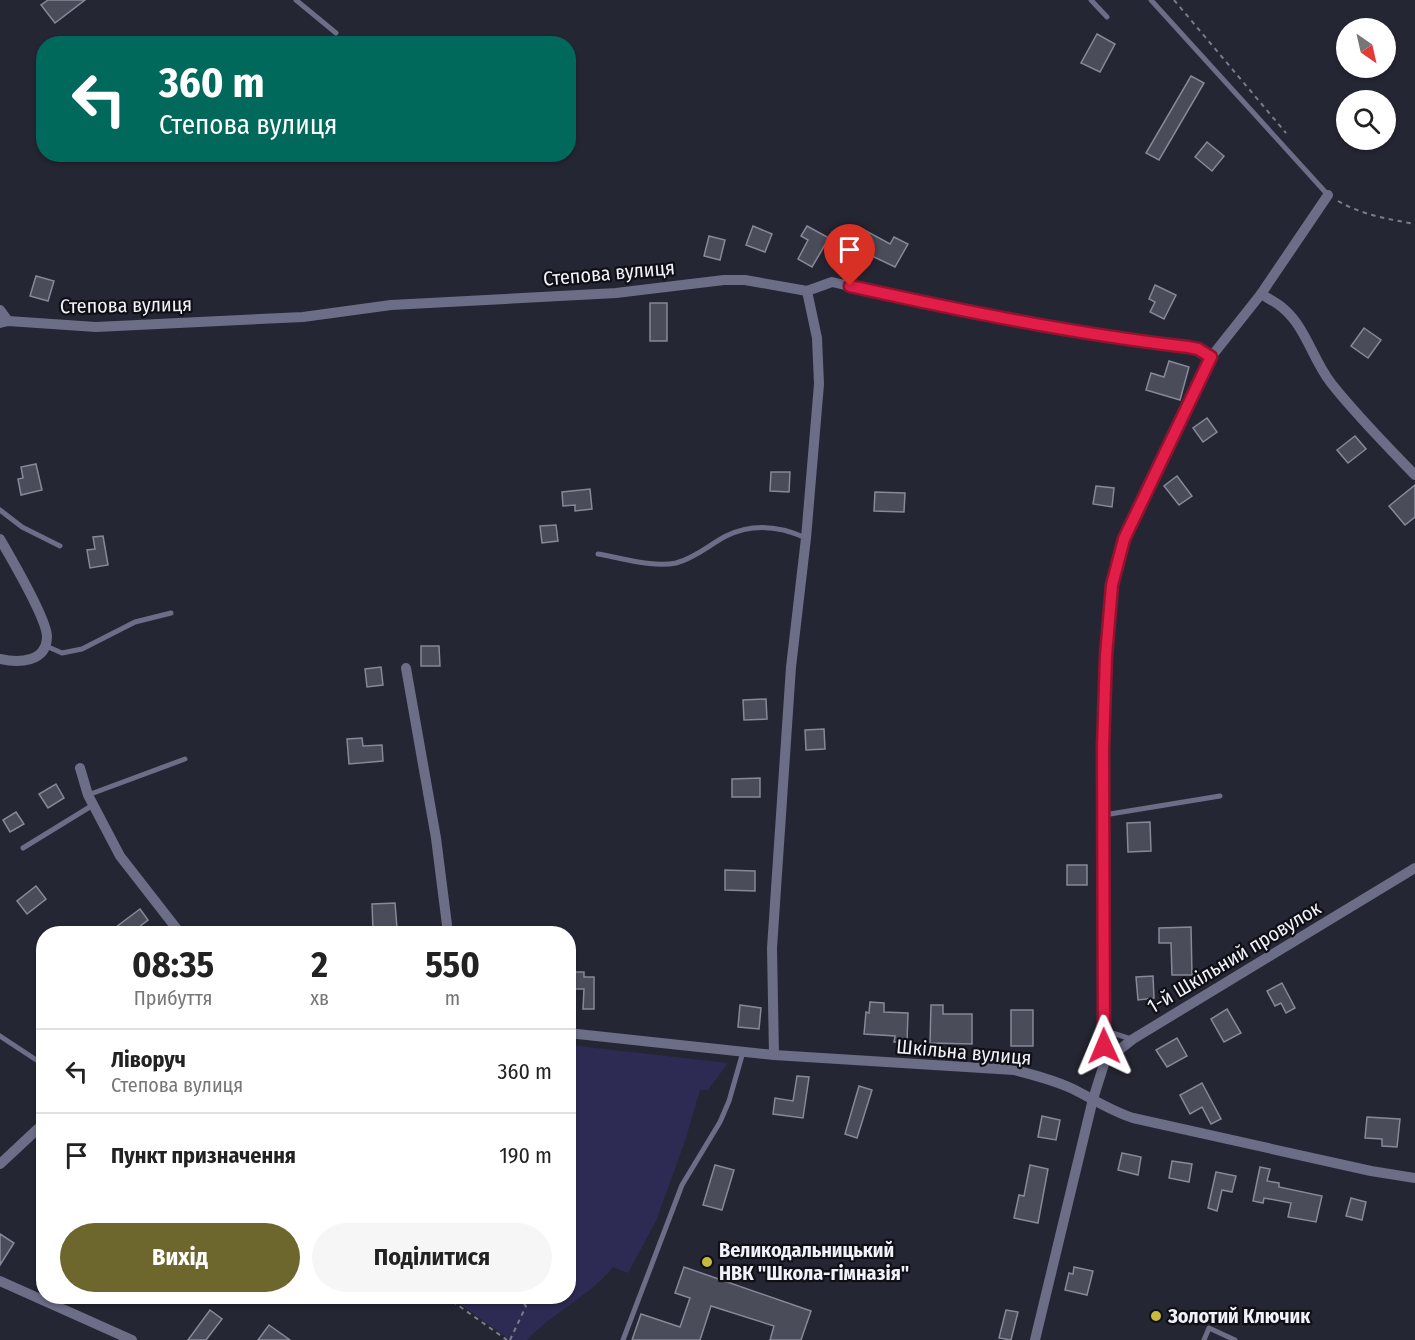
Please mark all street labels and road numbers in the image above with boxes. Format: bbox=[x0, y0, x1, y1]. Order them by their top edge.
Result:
street label: Степова вулиця bbox=[542, 255, 676, 291]
street label: Степова вулиця bbox=[60, 292, 192, 318]
street label: 1-й Шкільний провулок bbox=[1143, 895, 1326, 1018]
street label: Шкільна вулиця bbox=[895, 1034, 1033, 1070]

